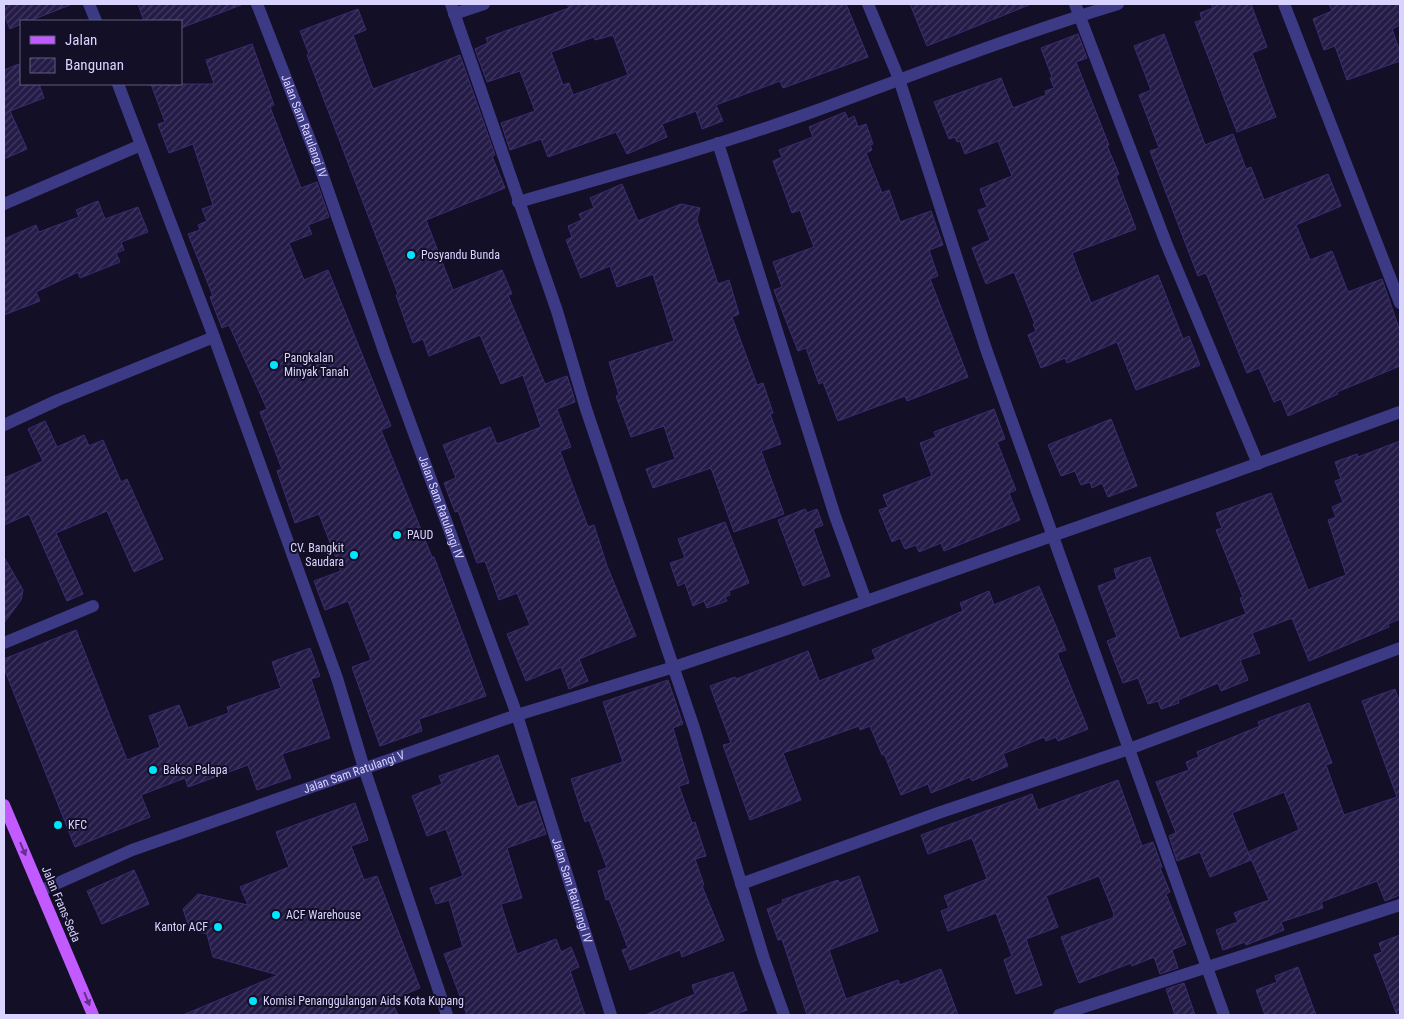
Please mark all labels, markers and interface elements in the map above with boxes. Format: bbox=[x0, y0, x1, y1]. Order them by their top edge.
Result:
legend bbox=[20, 20, 182, 85]
text: Jalan bbox=[65, 31, 97, 49]
text: Bangunan bbox=[65, 56, 124, 74]
street label: Jalan Sam Ratulangi IV bbox=[278, 73, 330, 180]
place label: Posyandu Bunda bbox=[421, 248, 500, 262]
marker: Posyandu Bunda bbox=[405, 249, 417, 261]
place label: Pangkalan Minyak Tanah bbox=[284, 351, 349, 379]
marker: Pangkalan Minyak Tanah bbox=[268, 359, 280, 371]
street label: Jalan Sam Ratulangi IV bbox=[416, 454, 467, 561]
place label: PAUD bbox=[407, 528, 433, 542]
marker: PAUD bbox=[391, 529, 403, 541]
place label: CV. Bangkit Saudara bbox=[290, 541, 344, 569]
marker: CV. Bangkit Saudara bbox=[348, 549, 360, 561]
street label: Jalan Sam Ratulangi V bbox=[301, 748, 407, 796]
place label: Bakso Palapa bbox=[163, 763, 228, 777]
marker: Bakso Palapa bbox=[147, 764, 159, 776]
place label: KFC bbox=[68, 818, 87, 832]
marker: KFC bbox=[52, 819, 64, 831]
street label: Jalan Sam Ratulangi IV bbox=[549, 836, 595, 945]
one-way arrow bbox=[19, 842, 27, 856]
street label: Jalan Frans-Seda bbox=[39, 864, 83, 944]
place label: ACF Warehouse bbox=[286, 908, 361, 922]
marker: ACF Warehouse bbox=[270, 909, 282, 921]
place label: Kantor ACF bbox=[155, 920, 208, 934]
marker: Kantor ACF bbox=[212, 921, 224, 933]
one-way arrow bbox=[83, 992, 91, 1006]
place label: Komisi Penanggulangan Aids Kota Kupang bbox=[263, 994, 464, 1008]
marker: Komisi Penanggulangan Aids Kota Kupang bbox=[247, 995, 259, 1007]

